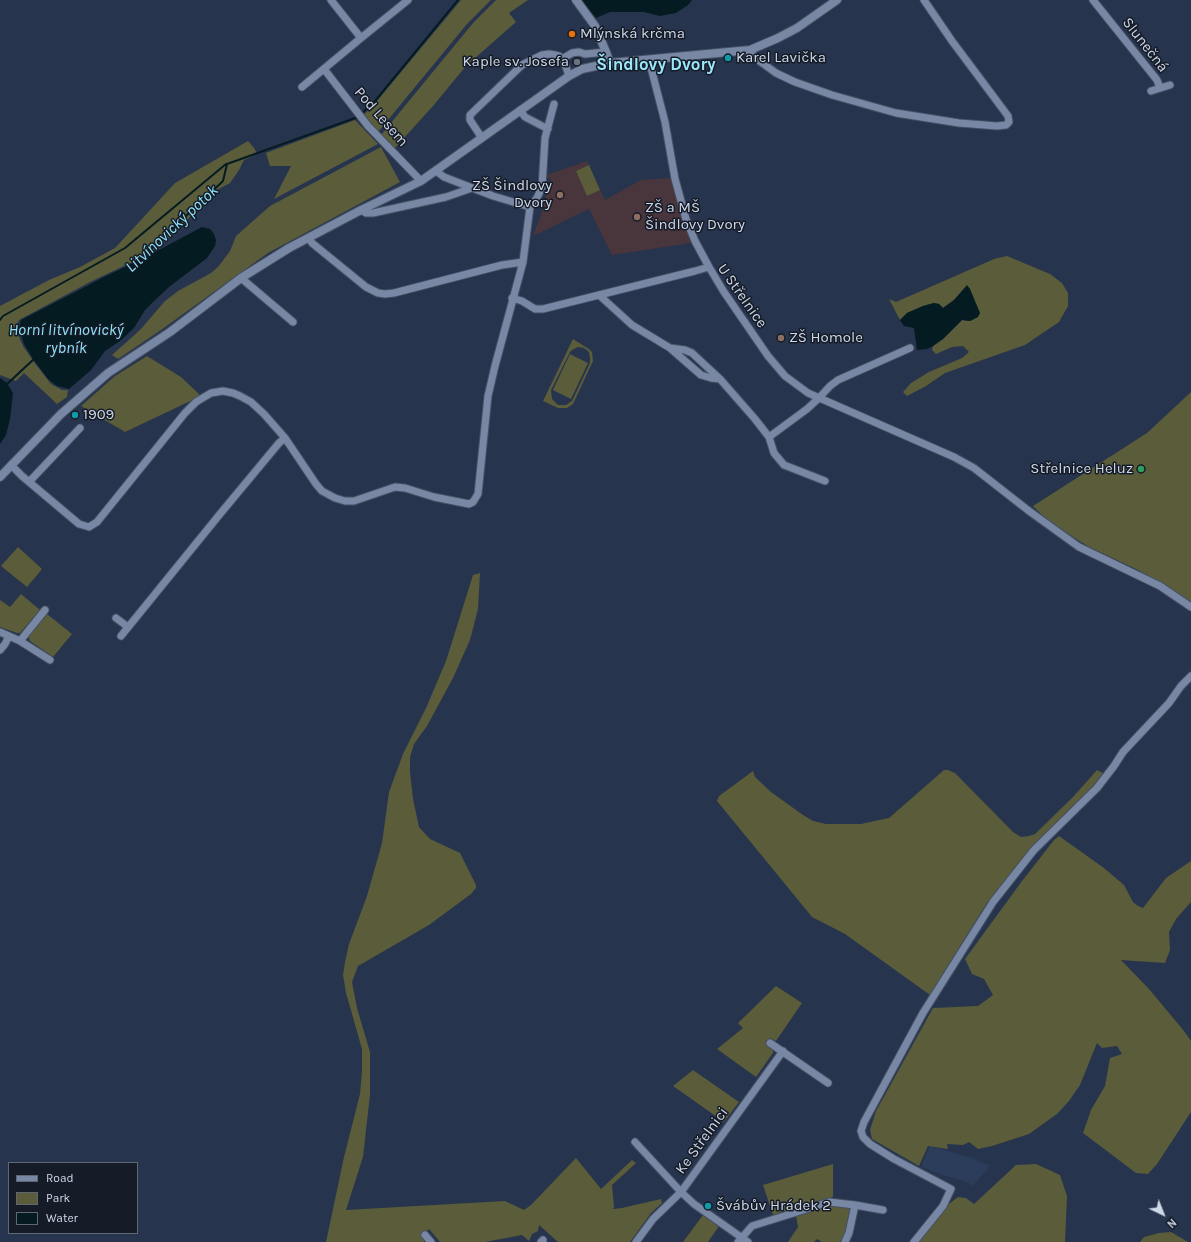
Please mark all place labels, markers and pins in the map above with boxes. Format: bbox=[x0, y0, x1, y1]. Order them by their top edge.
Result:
place label: Mlýnská krčma bbox=[580, 25, 685, 43]
marker: Mlýnská krčma bbox=[567, 29, 577, 39]
place label: Karel Lavička bbox=[736, 49, 826, 67]
place label: Kaple sv. Josefa bbox=[463, 53, 569, 71]
marker: Karel Lavička bbox=[723, 53, 733, 63]
marker: Kaple sv. Josefa bbox=[572, 57, 582, 67]
place label: ZŠ Šindlovy Dvory bbox=[472, 177, 552, 212]
marker: ZŠ Šindlovy Dvory bbox=[555, 190, 565, 200]
place label: ZŠ a MŠ Šindlovy Dvory bbox=[645, 199, 745, 234]
marker: ZŠ a MŠ Šindlovy Dvory bbox=[632, 212, 642, 222]
place label: ZŠ Homole bbox=[789, 329, 863, 347]
marker: ZŠ Homole bbox=[776, 333, 786, 343]
place label: 1909 bbox=[83, 406, 114, 424]
marker: 1909 bbox=[70, 410, 80, 420]
place label: Střelnice Heluz bbox=[1030, 460, 1133, 478]
marker: Střelnice Heluz bbox=[1136, 464, 1146, 474]
place label: Švábův Hrádek 2 bbox=[716, 1197, 831, 1215]
marker: Švábův Hrádek 2 bbox=[703, 1201, 713, 1211]

